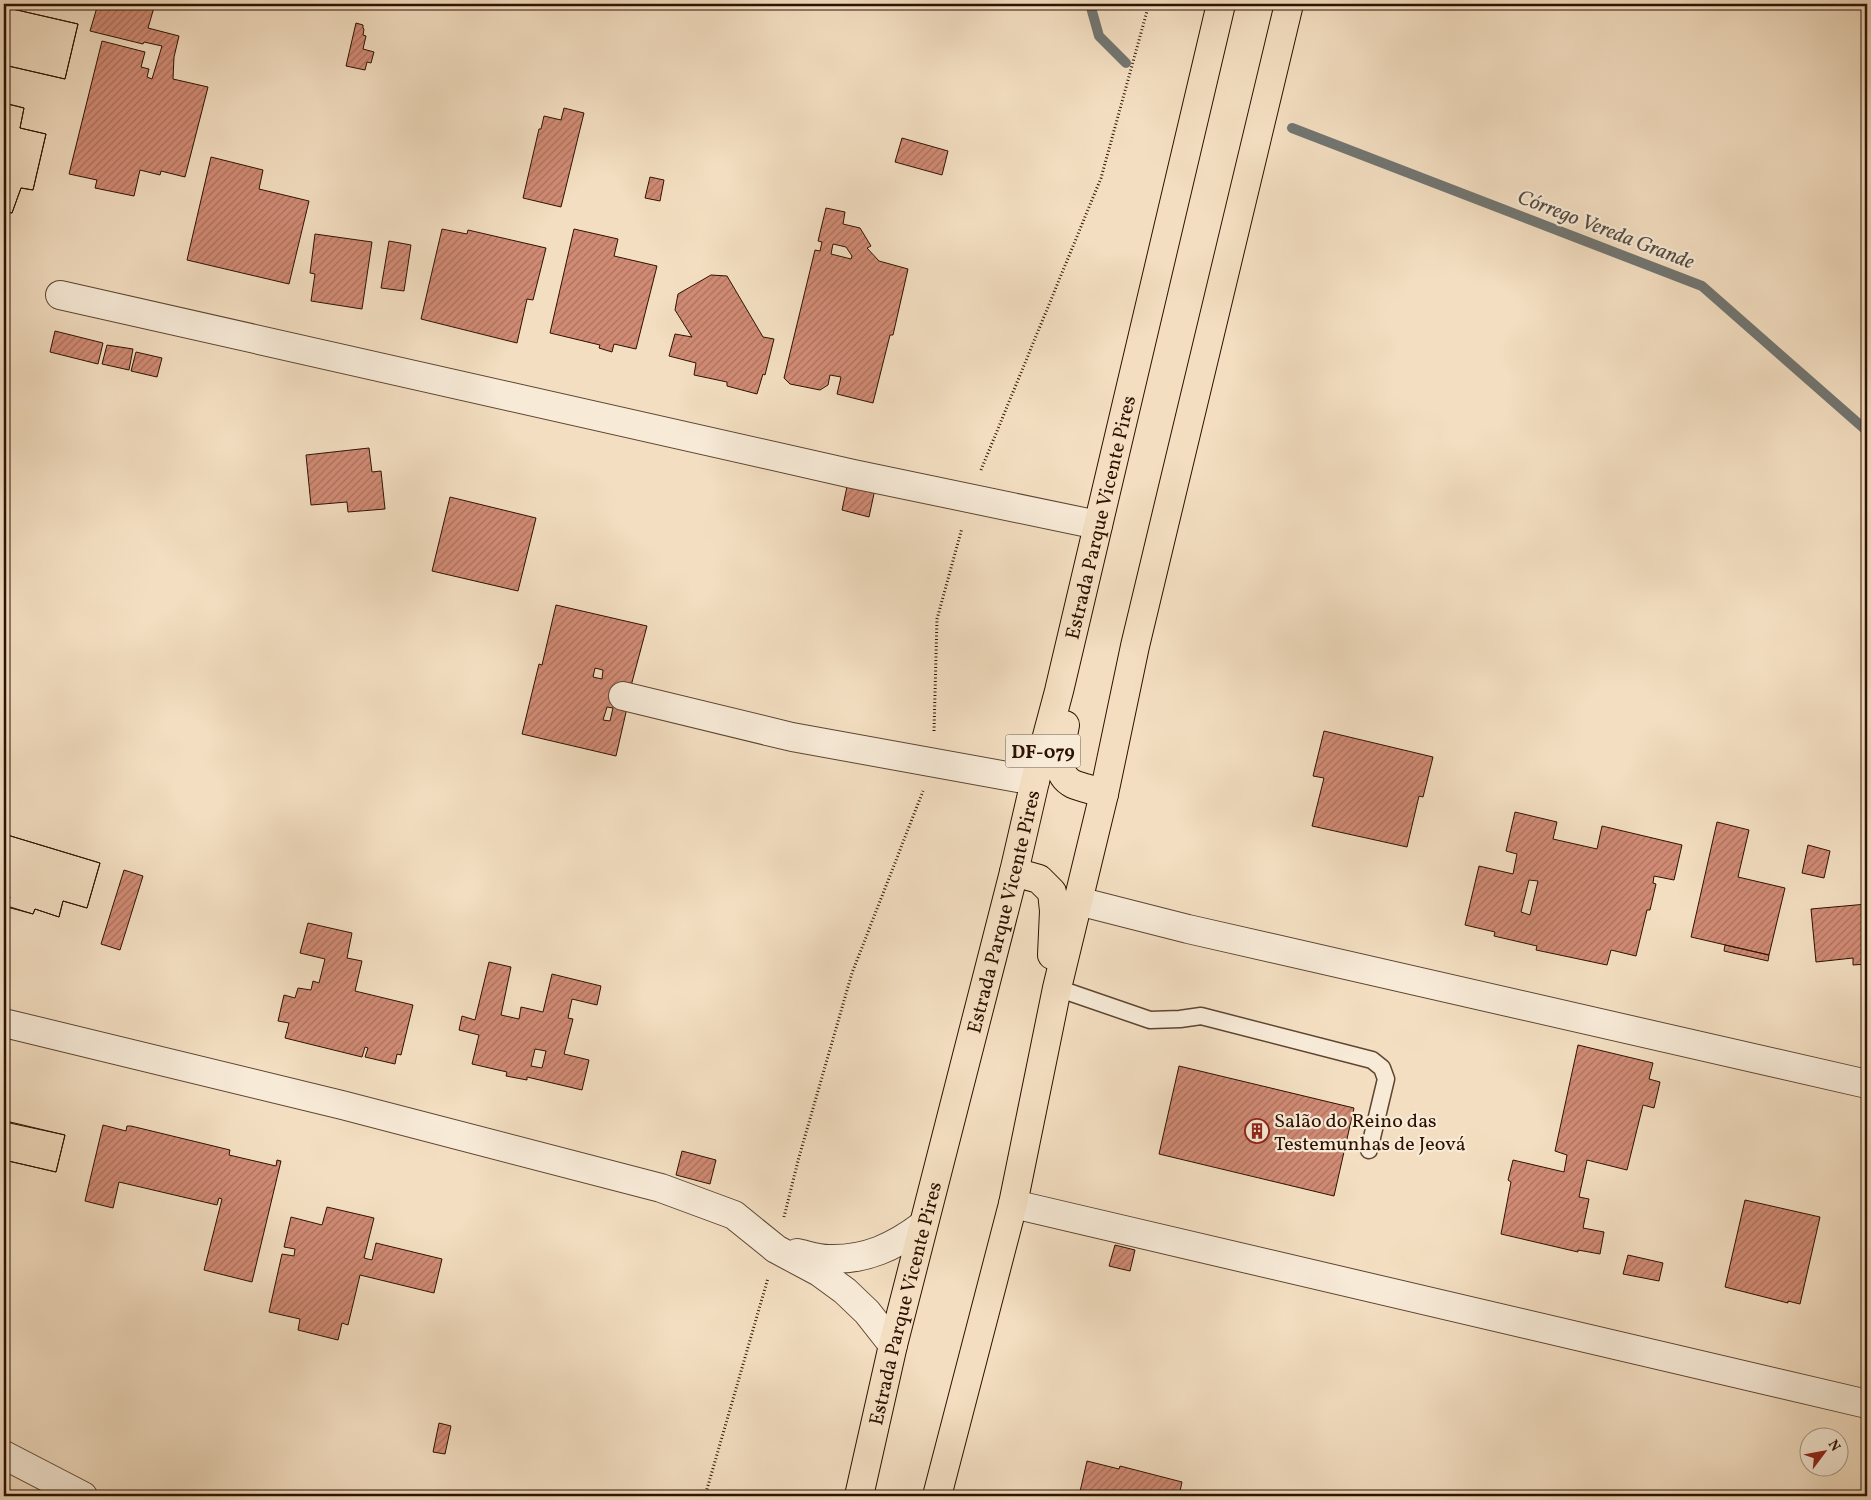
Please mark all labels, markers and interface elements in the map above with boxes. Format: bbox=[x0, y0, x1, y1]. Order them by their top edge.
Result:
water label: Córrego Vereda Grande bbox=[1513, 183, 1698, 278]
street label: Estrada Parque Vicente Pires bbox=[1060, 393, 1144, 643]
road number: DF-079 bbox=[1006, 734, 1080, 768]
street label: Estrada Parque Vicente Pires bbox=[961, 788, 1048, 1037]
place label: Salão do Reino das Testemunhas de Jeová bbox=[1274, 1108, 1466, 1159]
building icon: Salão do Reino das Testemunhas de Jeová bbox=[1244, 1118, 1270, 1144]
street label: Estrada Parque Vicente Pires bbox=[863, 1179, 950, 1428]
north arrow bbox=[1798, 1428, 1848, 1478]
text: N bbox=[1823, 1437, 1845, 1455]

